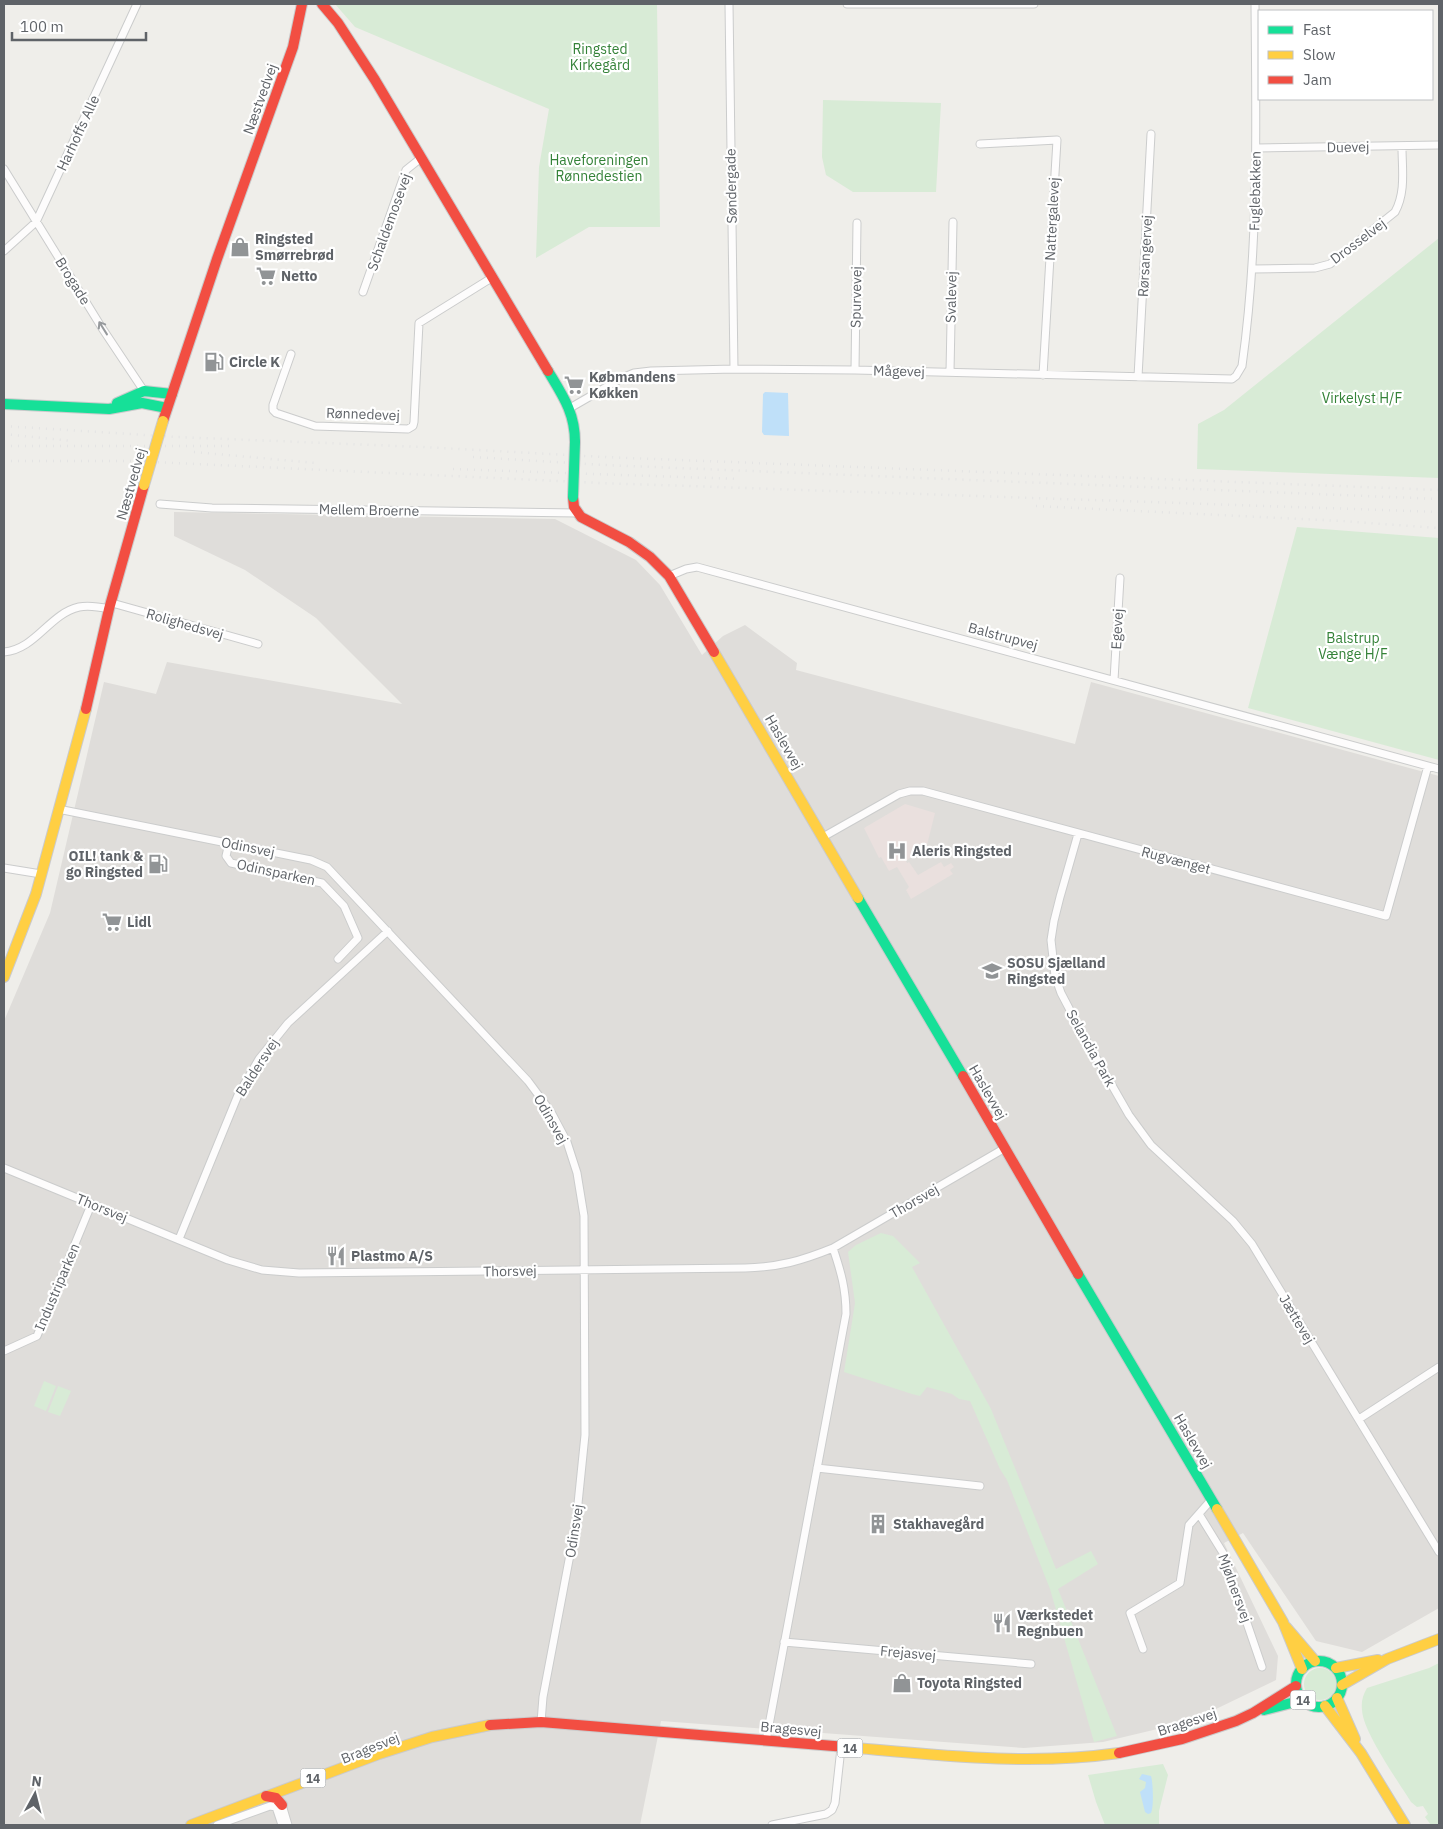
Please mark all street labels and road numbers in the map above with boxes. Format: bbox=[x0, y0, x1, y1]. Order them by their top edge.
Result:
street label: Næstvedvej bbox=[239, 61, 281, 137]
street label: Harhoffs Alle bbox=[53, 92, 104, 174]
street label: Duevej bbox=[1326, 138, 1370, 156]
street label: Søndergade bbox=[721, 148, 741, 224]
street label: Fuglebakken bbox=[1245, 151, 1265, 231]
street label: Schaldemosevej bbox=[363, 171, 415, 273]
street label: Nattergalevej bbox=[1041, 177, 1063, 261]
street label: Rørsangervej bbox=[1134, 214, 1156, 298]
street label: Drosselvej bbox=[1327, 214, 1389, 268]
street label: Brogade bbox=[51, 254, 95, 308]
street label: Spurvevej bbox=[846, 266, 866, 328]
street label: Svalevej bbox=[942, 271, 960, 323]
street label: Mågevej bbox=[873, 362, 925, 380]
street label: Rønnedevej bbox=[326, 404, 400, 424]
street label: Næstvedvej bbox=[112, 446, 150, 522]
street label: Mellem Broerne bbox=[319, 500, 420, 520]
street label: Rolighedsvej bbox=[144, 604, 226, 644]
street label: Egevej bbox=[1107, 608, 1127, 650]
street label: Balstrupvej bbox=[966, 618, 1040, 654]
street label: Haslevvej bbox=[761, 711, 807, 773]
street label: Odinsvej bbox=[220, 833, 276, 861]
street label: Rugvænget bbox=[1139, 842, 1213, 878]
street label: Odinsparken bbox=[235, 855, 317, 889]
street label: Selandia Park bbox=[1062, 1006, 1120, 1090]
street label: Baldersvej bbox=[231, 1034, 283, 1100]
street label: Haslevvej bbox=[965, 1061, 1011, 1123]
street label: Odinsvej bbox=[530, 1091, 572, 1147]
street label: Thorsvej bbox=[886, 1180, 942, 1222]
street label: Thorsvej bbox=[74, 1190, 130, 1226]
street label: Industriparken bbox=[30, 1240, 84, 1334]
street label: Thorsvej bbox=[483, 1262, 537, 1280]
street label: Jættevej bbox=[1275, 1291, 1319, 1347]
street label: Haslevvej bbox=[1170, 1410, 1216, 1472]
street label: Odinsvej bbox=[561, 1503, 587, 1559]
street label: Mjølnersvej bbox=[1214, 1551, 1256, 1625]
street label: Frejasvej bbox=[879, 1642, 937, 1664]
road number: 14 bbox=[1290, 1690, 1316, 1710]
street label: Bragesvej bbox=[1155, 1704, 1219, 1740]
street label: Bragesvej bbox=[760, 1717, 822, 1741]
street label: Bragesvej bbox=[338, 1728, 402, 1768]
road number: 14 bbox=[838, 1739, 862, 1758]
road number: 14 bbox=[300, 1769, 326, 1788]

